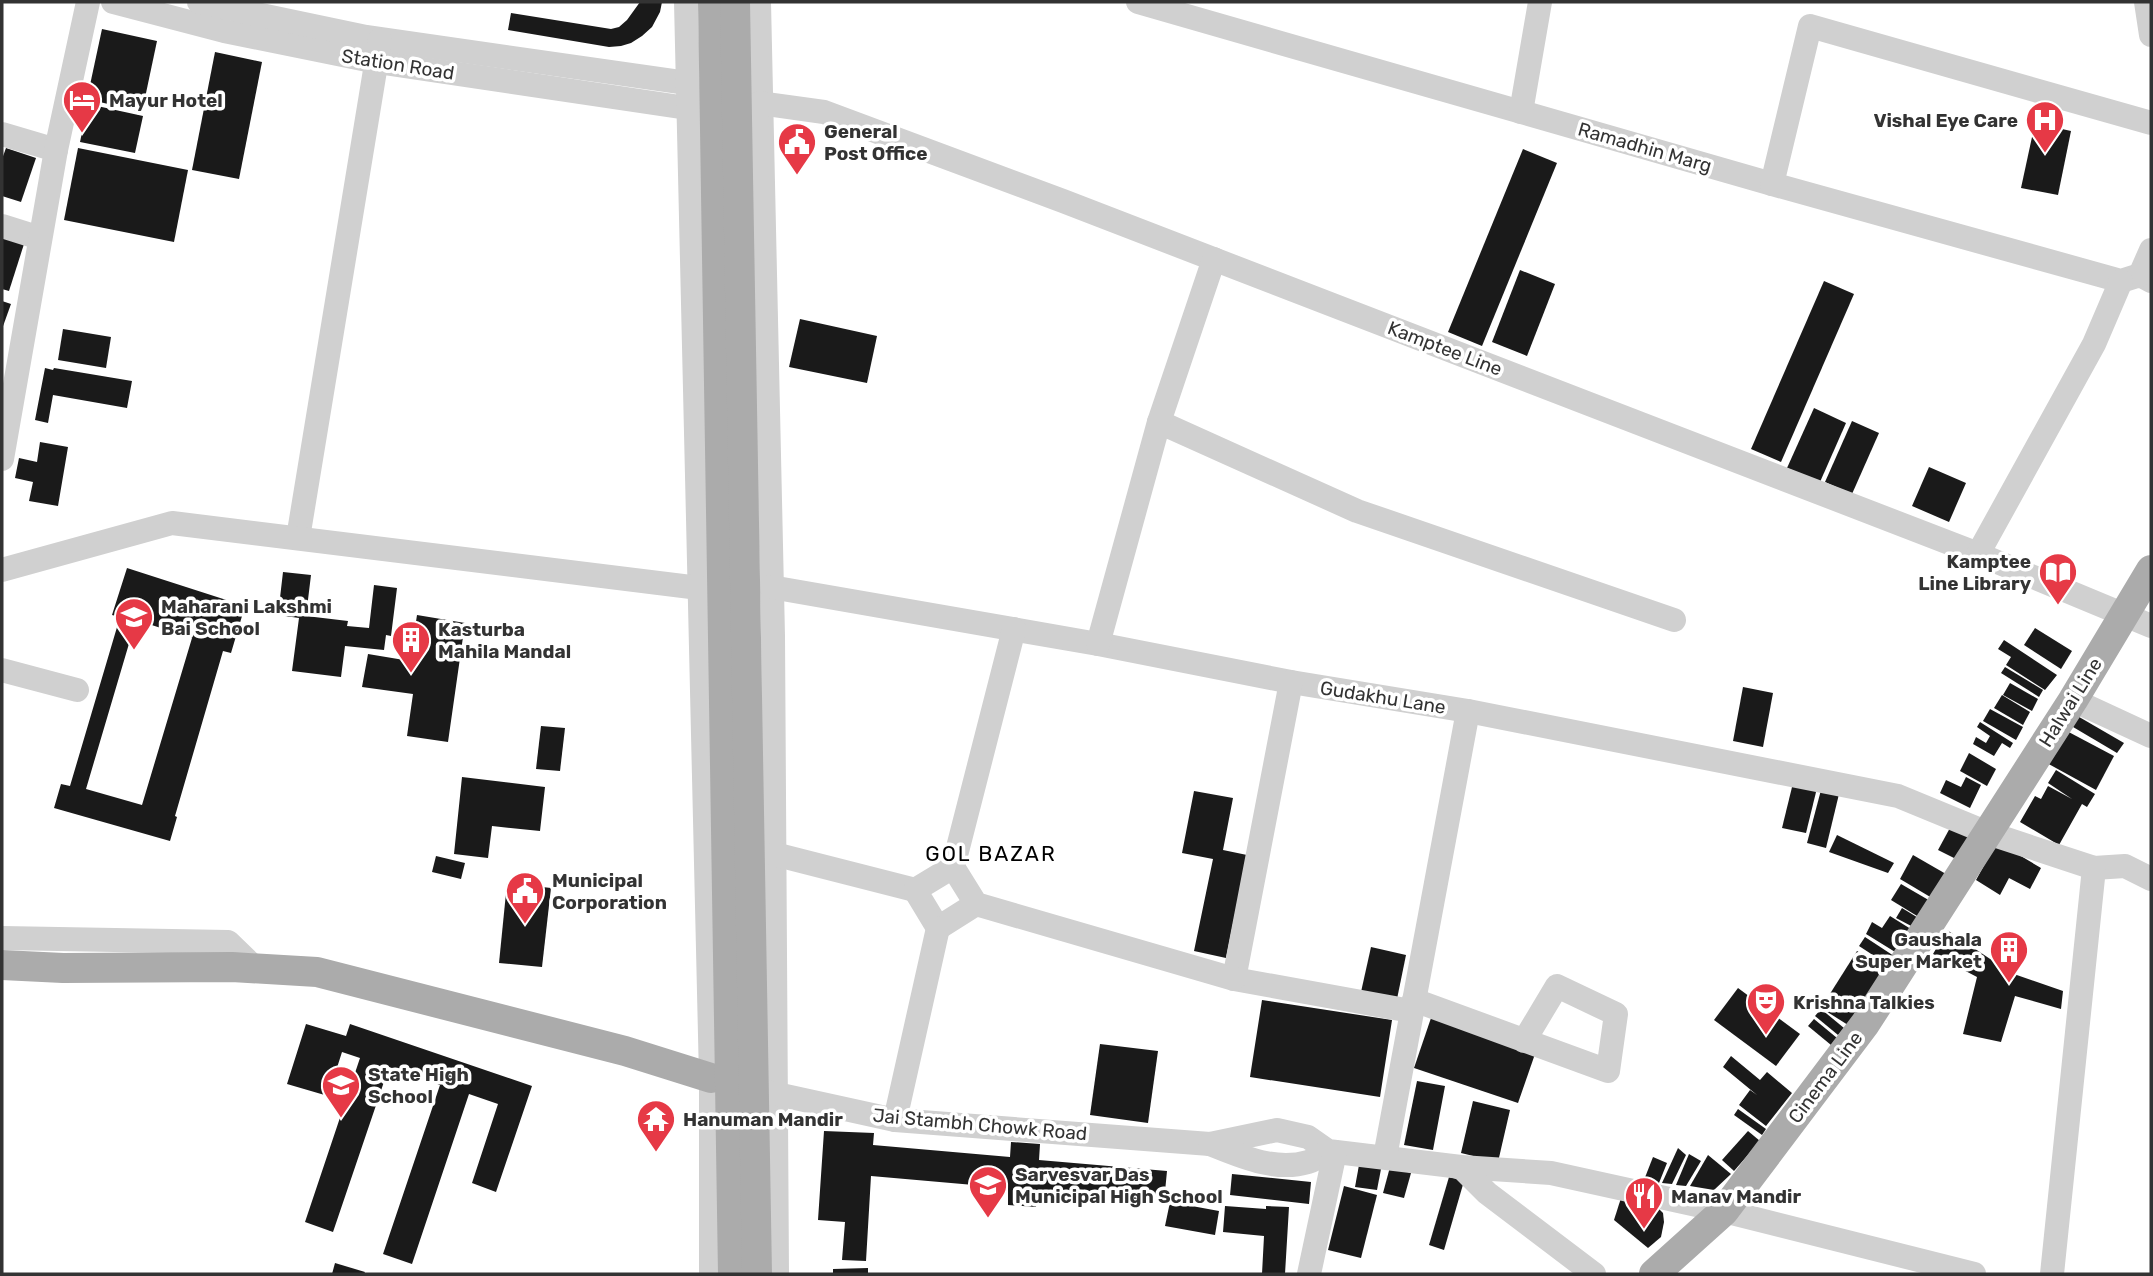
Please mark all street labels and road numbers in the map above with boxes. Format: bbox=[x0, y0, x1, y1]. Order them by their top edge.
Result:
street label: Station Road bbox=[340, 44, 456, 85]
street label: Ramadhin Marg bbox=[1575, 117, 1714, 178]
street label: Kamptee Line bbox=[1384, 316, 1505, 381]
street label: Halwai Line bbox=[2034, 653, 2107, 751]
street label: Gudakhu Lane bbox=[1318, 676, 1447, 719]
street label: Cinema Line bbox=[1783, 1027, 1867, 1128]
street label: Jai Stambh Chowk Road bbox=[872, 1104, 1088, 1145]

